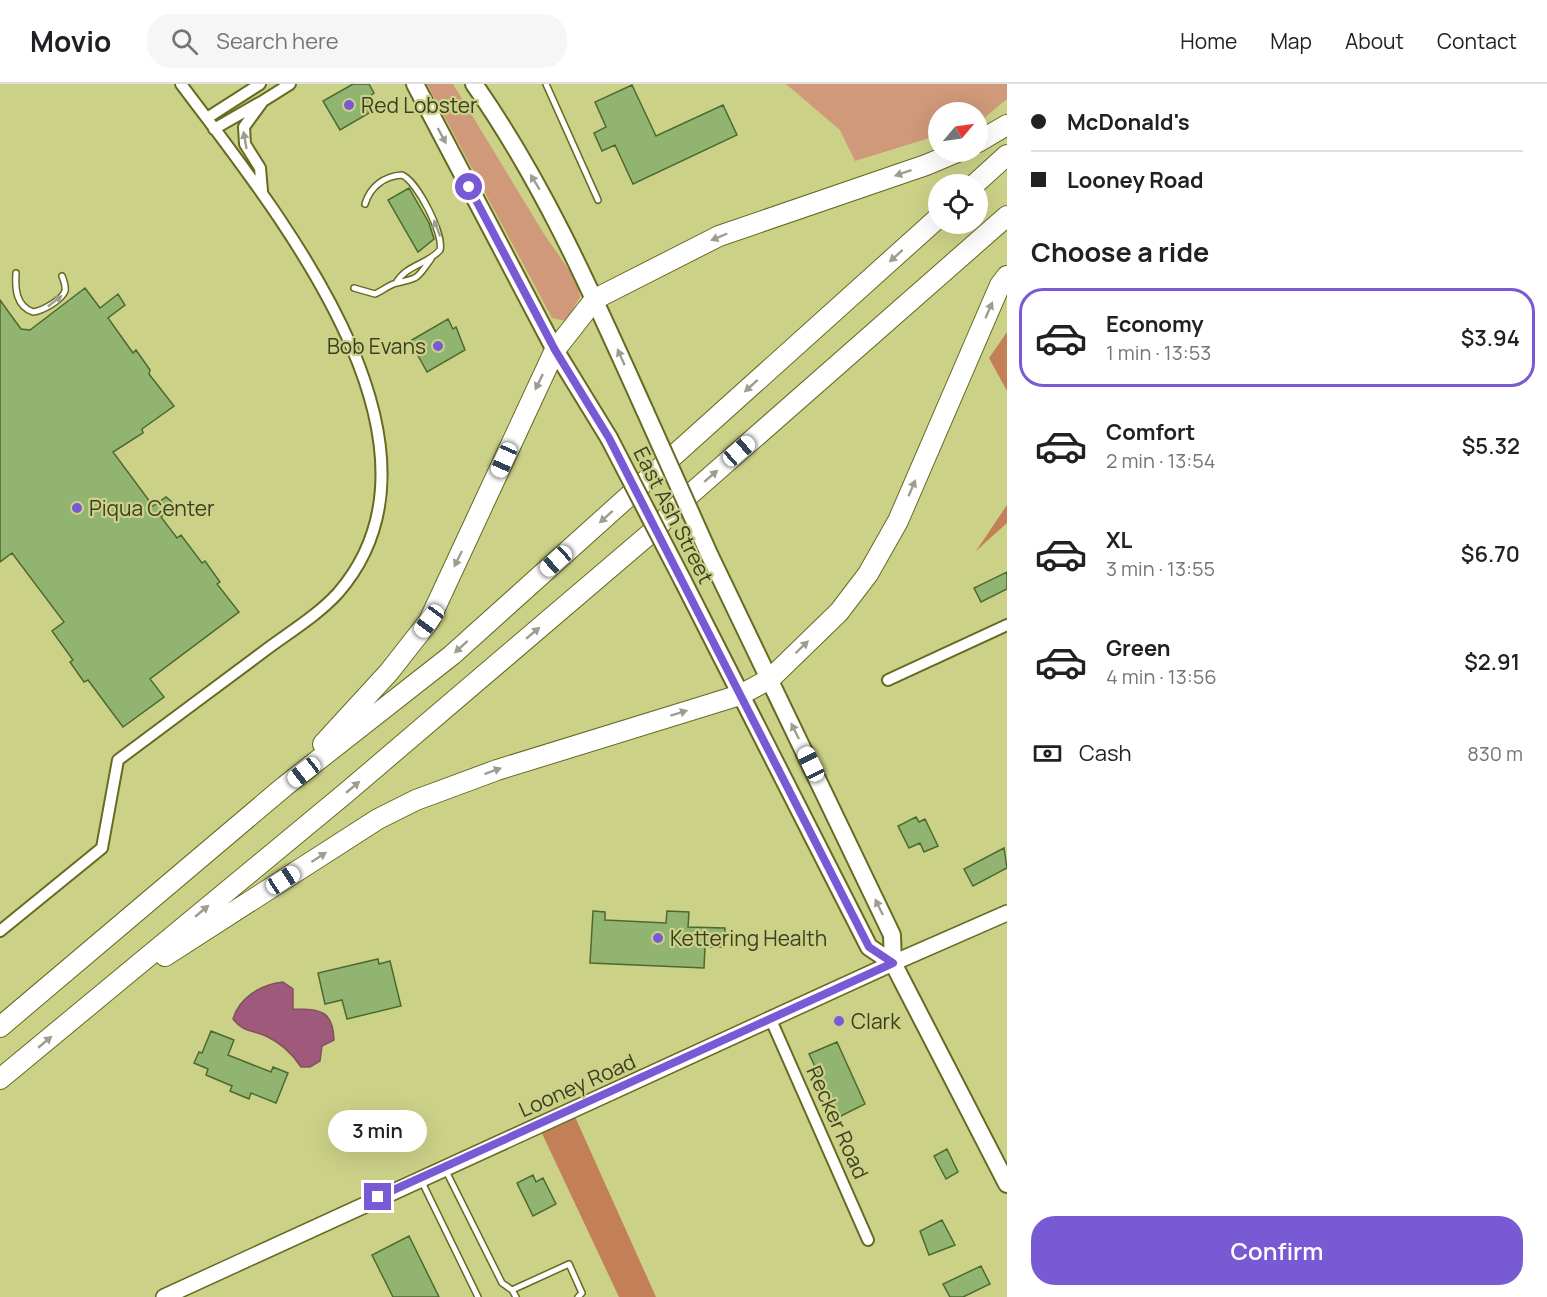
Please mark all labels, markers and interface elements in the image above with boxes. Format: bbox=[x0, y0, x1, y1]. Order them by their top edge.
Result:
search box bbox=[147, 14, 567, 68]
text: Movio bbox=[30, 22, 111, 60]
icon: search bbox=[168, 25, 201, 58]
text: Search here bbox=[216, 26, 339, 56]
text: Home bbox=[1180, 27, 1237, 55]
text: Map bbox=[1270, 27, 1312, 55]
text: About bbox=[1345, 27, 1404, 55]
text: Contact bbox=[1437, 27, 1517, 55]
place label: Red Lobster bbox=[361, 91, 478, 119]
marker: Red Lobster bbox=[342, 98, 356, 112]
north arrow bbox=[928, 102, 988, 162]
map controls bbox=[928, 102, 988, 234]
text: McDonald's bbox=[1067, 107, 1190, 137]
one-way arrow bbox=[437, 127, 447, 144]
one-way arrow bbox=[241, 130, 250, 149]
text: Looney Road bbox=[1067, 165, 1204, 195]
one-way arrow bbox=[894, 169, 912, 178]
route start bbox=[455, 173, 482, 200]
one-way arrow bbox=[529, 174, 540, 190]
button: locate bbox=[928, 174, 988, 234]
one-way arrow bbox=[432, 219, 442, 237]
one-way arrow bbox=[709, 232, 727, 242]
text: Choose a ride bbox=[1031, 233, 1209, 270]
one-way arrow bbox=[888, 249, 903, 263]
one-way arrow bbox=[46, 295, 62, 307]
one-way arrow bbox=[985, 301, 994, 318]
text: Economy bbox=[1106, 309, 1204, 339]
icon: car bbox=[1034, 311, 1088, 365]
text: $3.94 bbox=[1461, 323, 1520, 353]
place label: Bob Evans bbox=[327, 332, 426, 360]
marker: Bob Evans bbox=[431, 339, 445, 353]
text: 1 min · 13:53 bbox=[1106, 339, 1211, 366]
one-way arrow bbox=[616, 348, 626, 366]
one-way arrow bbox=[534, 373, 544, 390]
one-way arrow bbox=[743, 379, 758, 393]
text: Comfort bbox=[1106, 417, 1195, 447]
icon: car bbox=[1034, 419, 1088, 473]
text: $5.32 bbox=[1462, 431, 1520, 461]
car bbox=[720, 432, 758, 470]
car bbox=[488, 440, 520, 480]
street label: East Ash Street bbox=[627, 442, 721, 588]
text: 2 min · 13:54 bbox=[1106, 447, 1216, 474]
one-way arrow bbox=[703, 470, 718, 483]
one-way arrow bbox=[907, 479, 917, 497]
place label: Piqua Center bbox=[89, 494, 215, 522]
marker: Piqua Center bbox=[70, 501, 84, 515]
one-way arrow bbox=[598, 510, 613, 524]
text: XL bbox=[1106, 525, 1132, 555]
icon: car bbox=[1034, 527, 1088, 581]
text: $6.70 bbox=[1461, 539, 1520, 569]
car bbox=[537, 542, 575, 580]
one-way arrow bbox=[454, 551, 463, 568]
text: 3 min · 13:55 bbox=[1106, 555, 1215, 582]
car bbox=[411, 601, 447, 641]
one-way arrow bbox=[525, 627, 540, 640]
text: Green bbox=[1106, 633, 1171, 663]
icon: car bbox=[1034, 635, 1088, 689]
one-way arrow bbox=[453, 640, 468, 654]
one-way arrow bbox=[795, 641, 809, 655]
text: $2.91 bbox=[1464, 647, 1520, 677]
text: 4 min · 13:56 bbox=[1106, 663, 1217, 690]
one-way arrow bbox=[670, 708, 688, 717]
one-way arrow bbox=[790, 723, 799, 740]
icon: cash bbox=[1031, 737, 1064, 770]
text: Cash bbox=[1079, 738, 1132, 768]
text: 830 m bbox=[1467, 740, 1523, 767]
car bbox=[795, 744, 827, 784]
car bbox=[284, 754, 324, 790]
one-way arrow bbox=[484, 766, 502, 776]
one-way arrow bbox=[345, 780, 361, 793]
one-way arrow bbox=[311, 852, 327, 863]
car bbox=[263, 863, 303, 897]
one-way arrow bbox=[875, 899, 884, 916]
one-way arrow bbox=[195, 905, 210, 918]
place label: Kettering Health bbox=[670, 924, 827, 952]
marker: Kettering Health bbox=[651, 931, 665, 945]
place label: Clark bbox=[851, 1007, 901, 1035]
marker: Clark bbox=[832, 1014, 846, 1028]
one-way arrow bbox=[37, 1036, 52, 1049]
street label: Looney Road bbox=[514, 1047, 640, 1123]
street label: Recker Road bbox=[801, 1061, 875, 1183]
callout: 3 min bbox=[328, 1110, 428, 1152]
text: 3 min bbox=[352, 1117, 403, 1144]
route end bbox=[364, 1183, 391, 1210]
button: Confirm bbox=[1031, 1216, 1523, 1285]

